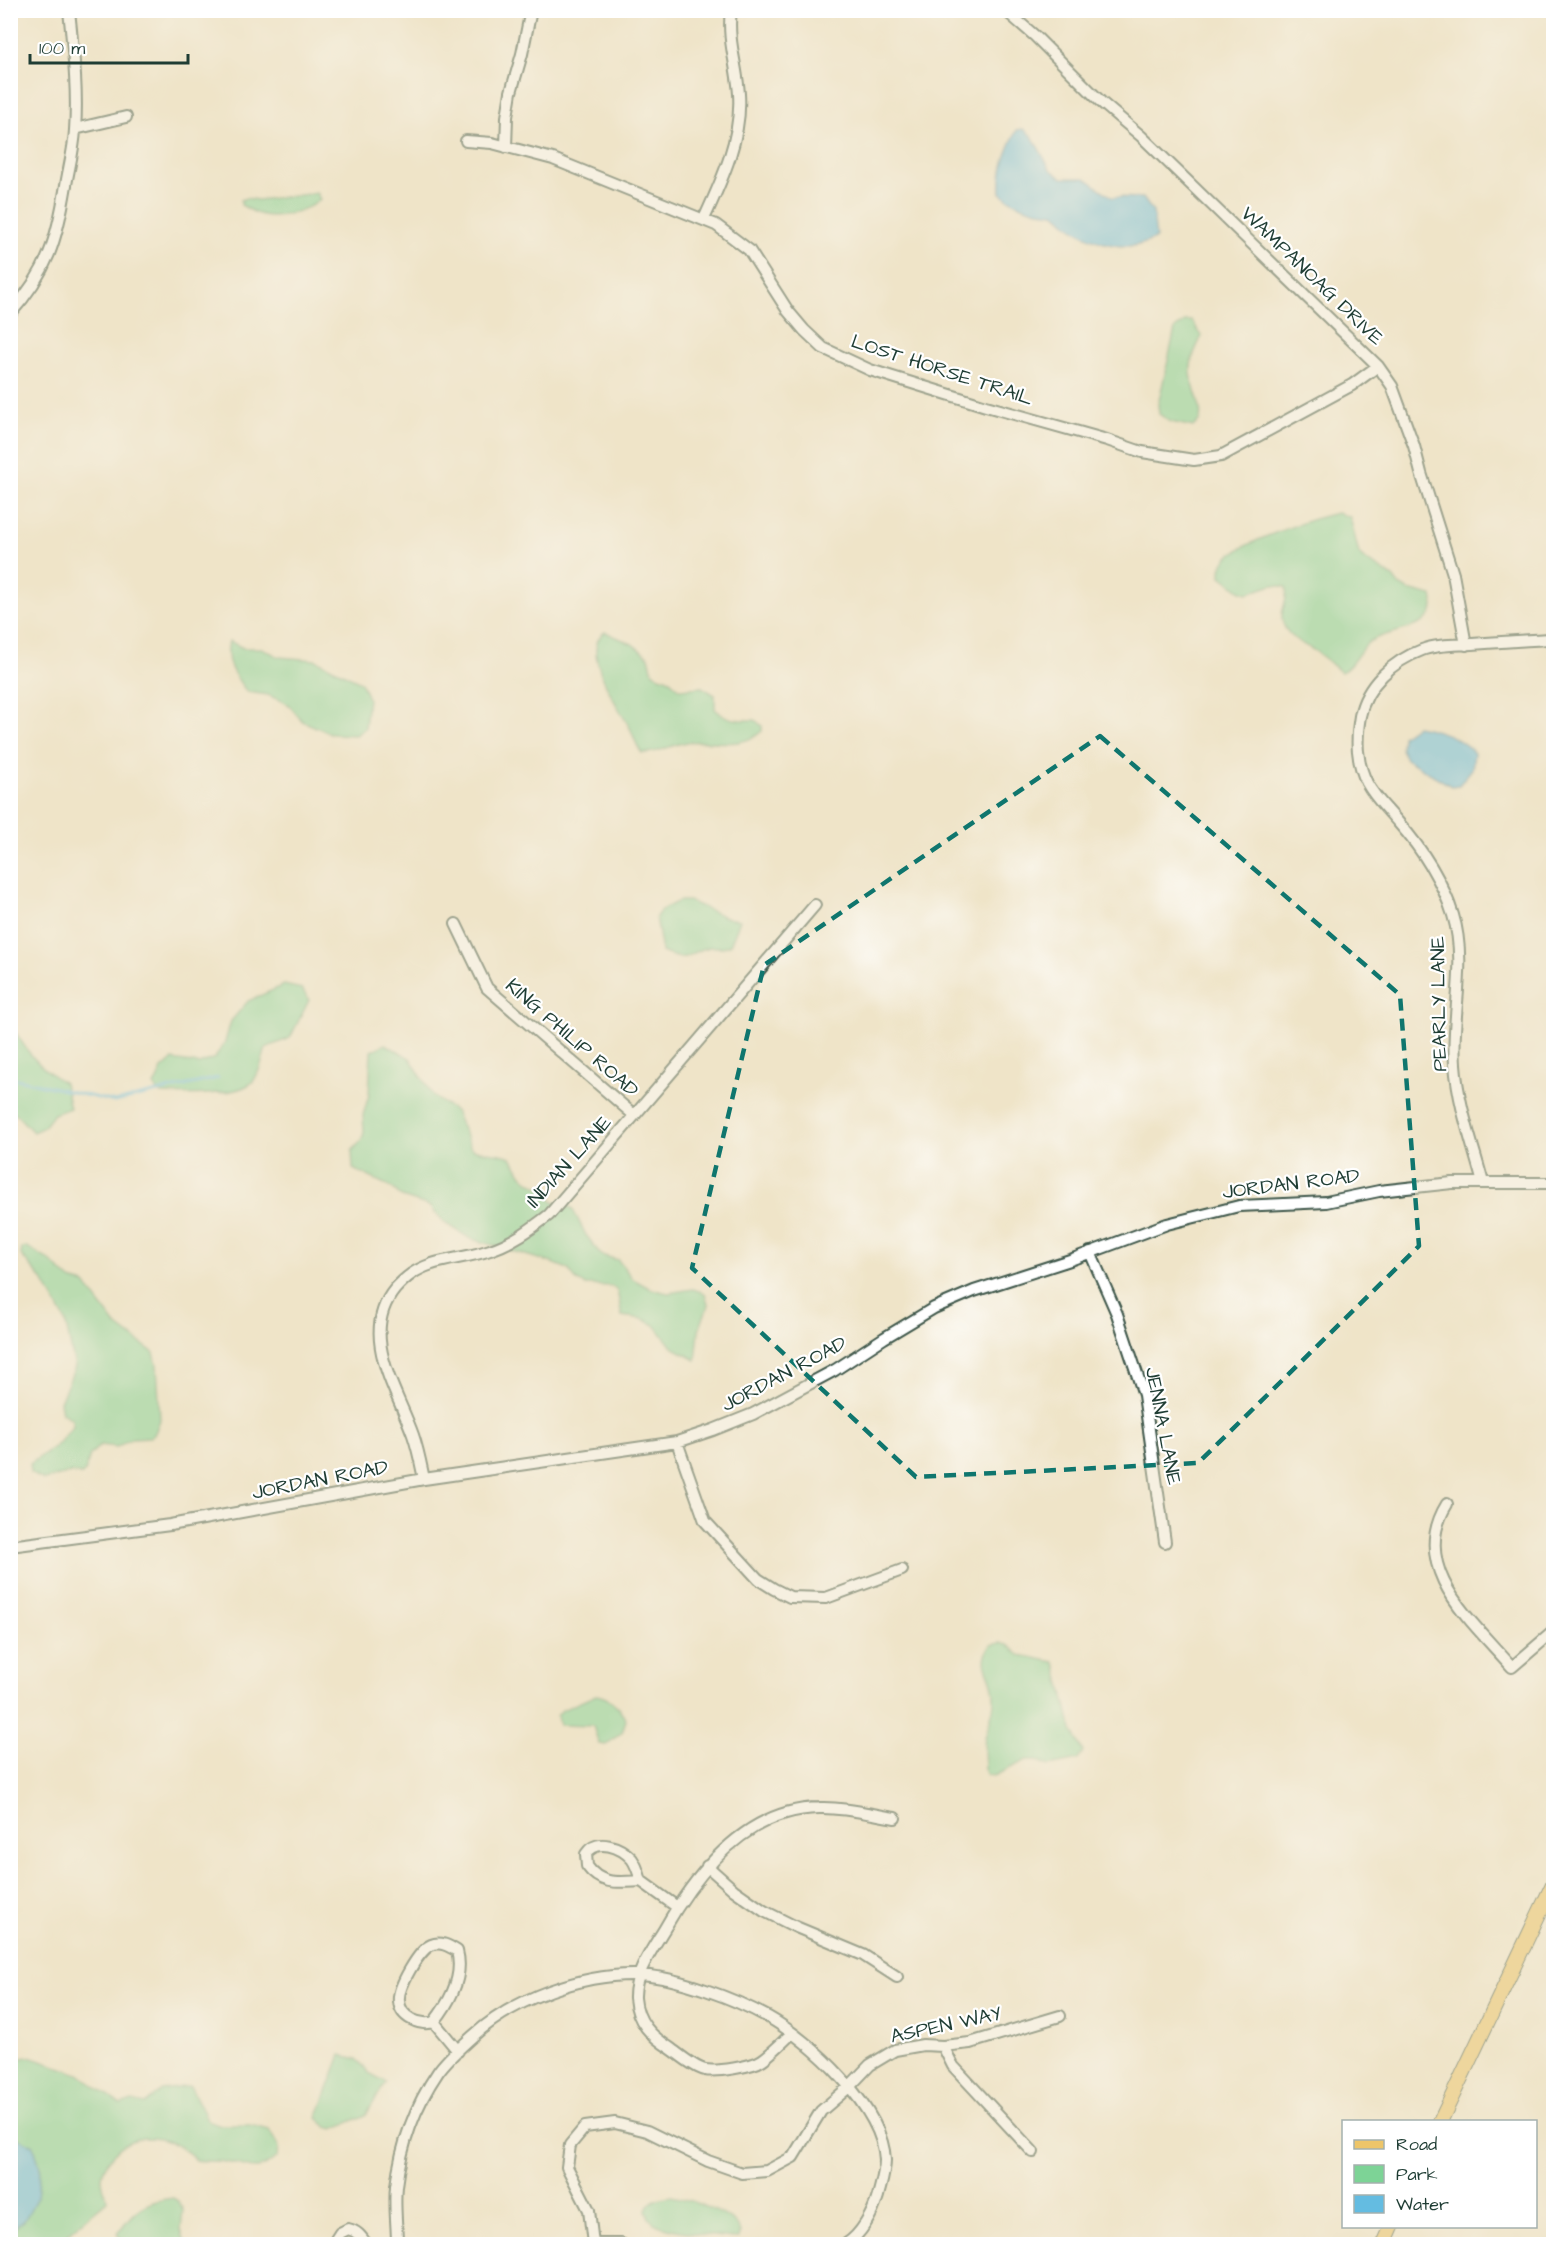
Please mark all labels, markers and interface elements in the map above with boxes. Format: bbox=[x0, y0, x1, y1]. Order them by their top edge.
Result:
scale bar bbox=[30, 27, 188, 65]
text: 100 m bbox=[39, 36, 85, 61]
street label: WAMPANOAG DRIVE bbox=[1234, 200, 1390, 352]
street label: LOST HORSE TRAIL bbox=[848, 327, 1037, 413]
street label: PEARLY LANE bbox=[1424, 936, 1454, 1072]
street label: KING PHILIP ROAD bbox=[499, 972, 645, 1104]
street label: INDIAN LANE bbox=[520, 1109, 618, 1214]
street label: JORDAN ROAD bbox=[1221, 1162, 1361, 1206]
street label: JORDAN ROAD bbox=[716, 1329, 852, 1419]
street label: JENNA LANE bbox=[1138, 1365, 1188, 1487]
street label: JORDAN ROAD bbox=[250, 1453, 390, 1507]
street label: ASPEN WAY bbox=[888, 1999, 1005, 2050]
legend bbox=[1342, 2120, 1537, 2228]
text: Road bbox=[1396, 2132, 1437, 2157]
text: Park bbox=[1396, 2162, 1438, 2187]
text: Water bbox=[1396, 2192, 1449, 2217]

